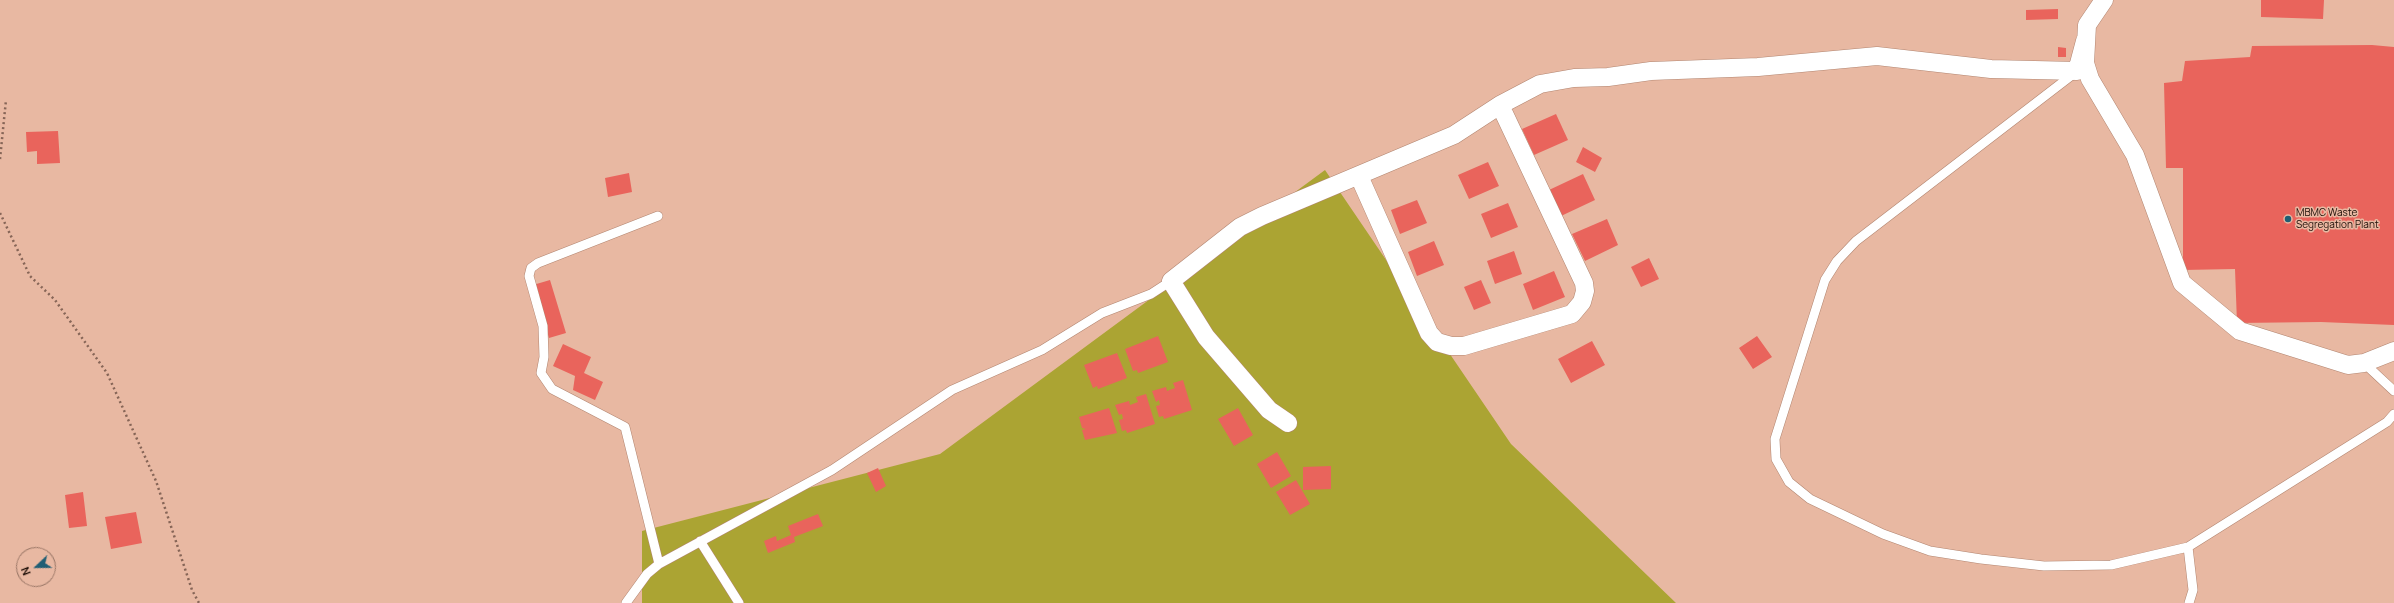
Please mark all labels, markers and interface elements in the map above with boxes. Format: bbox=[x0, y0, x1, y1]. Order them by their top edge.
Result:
place label: MBMC Waste Segregation Plant bbox=[2296, 207, 2379, 230]
marker: MBMC Waste Segregation Plant bbox=[2283, 214, 2293, 224]
north arrow bbox=[16, 547, 56, 587]
text: N bbox=[17, 565, 34, 578]

